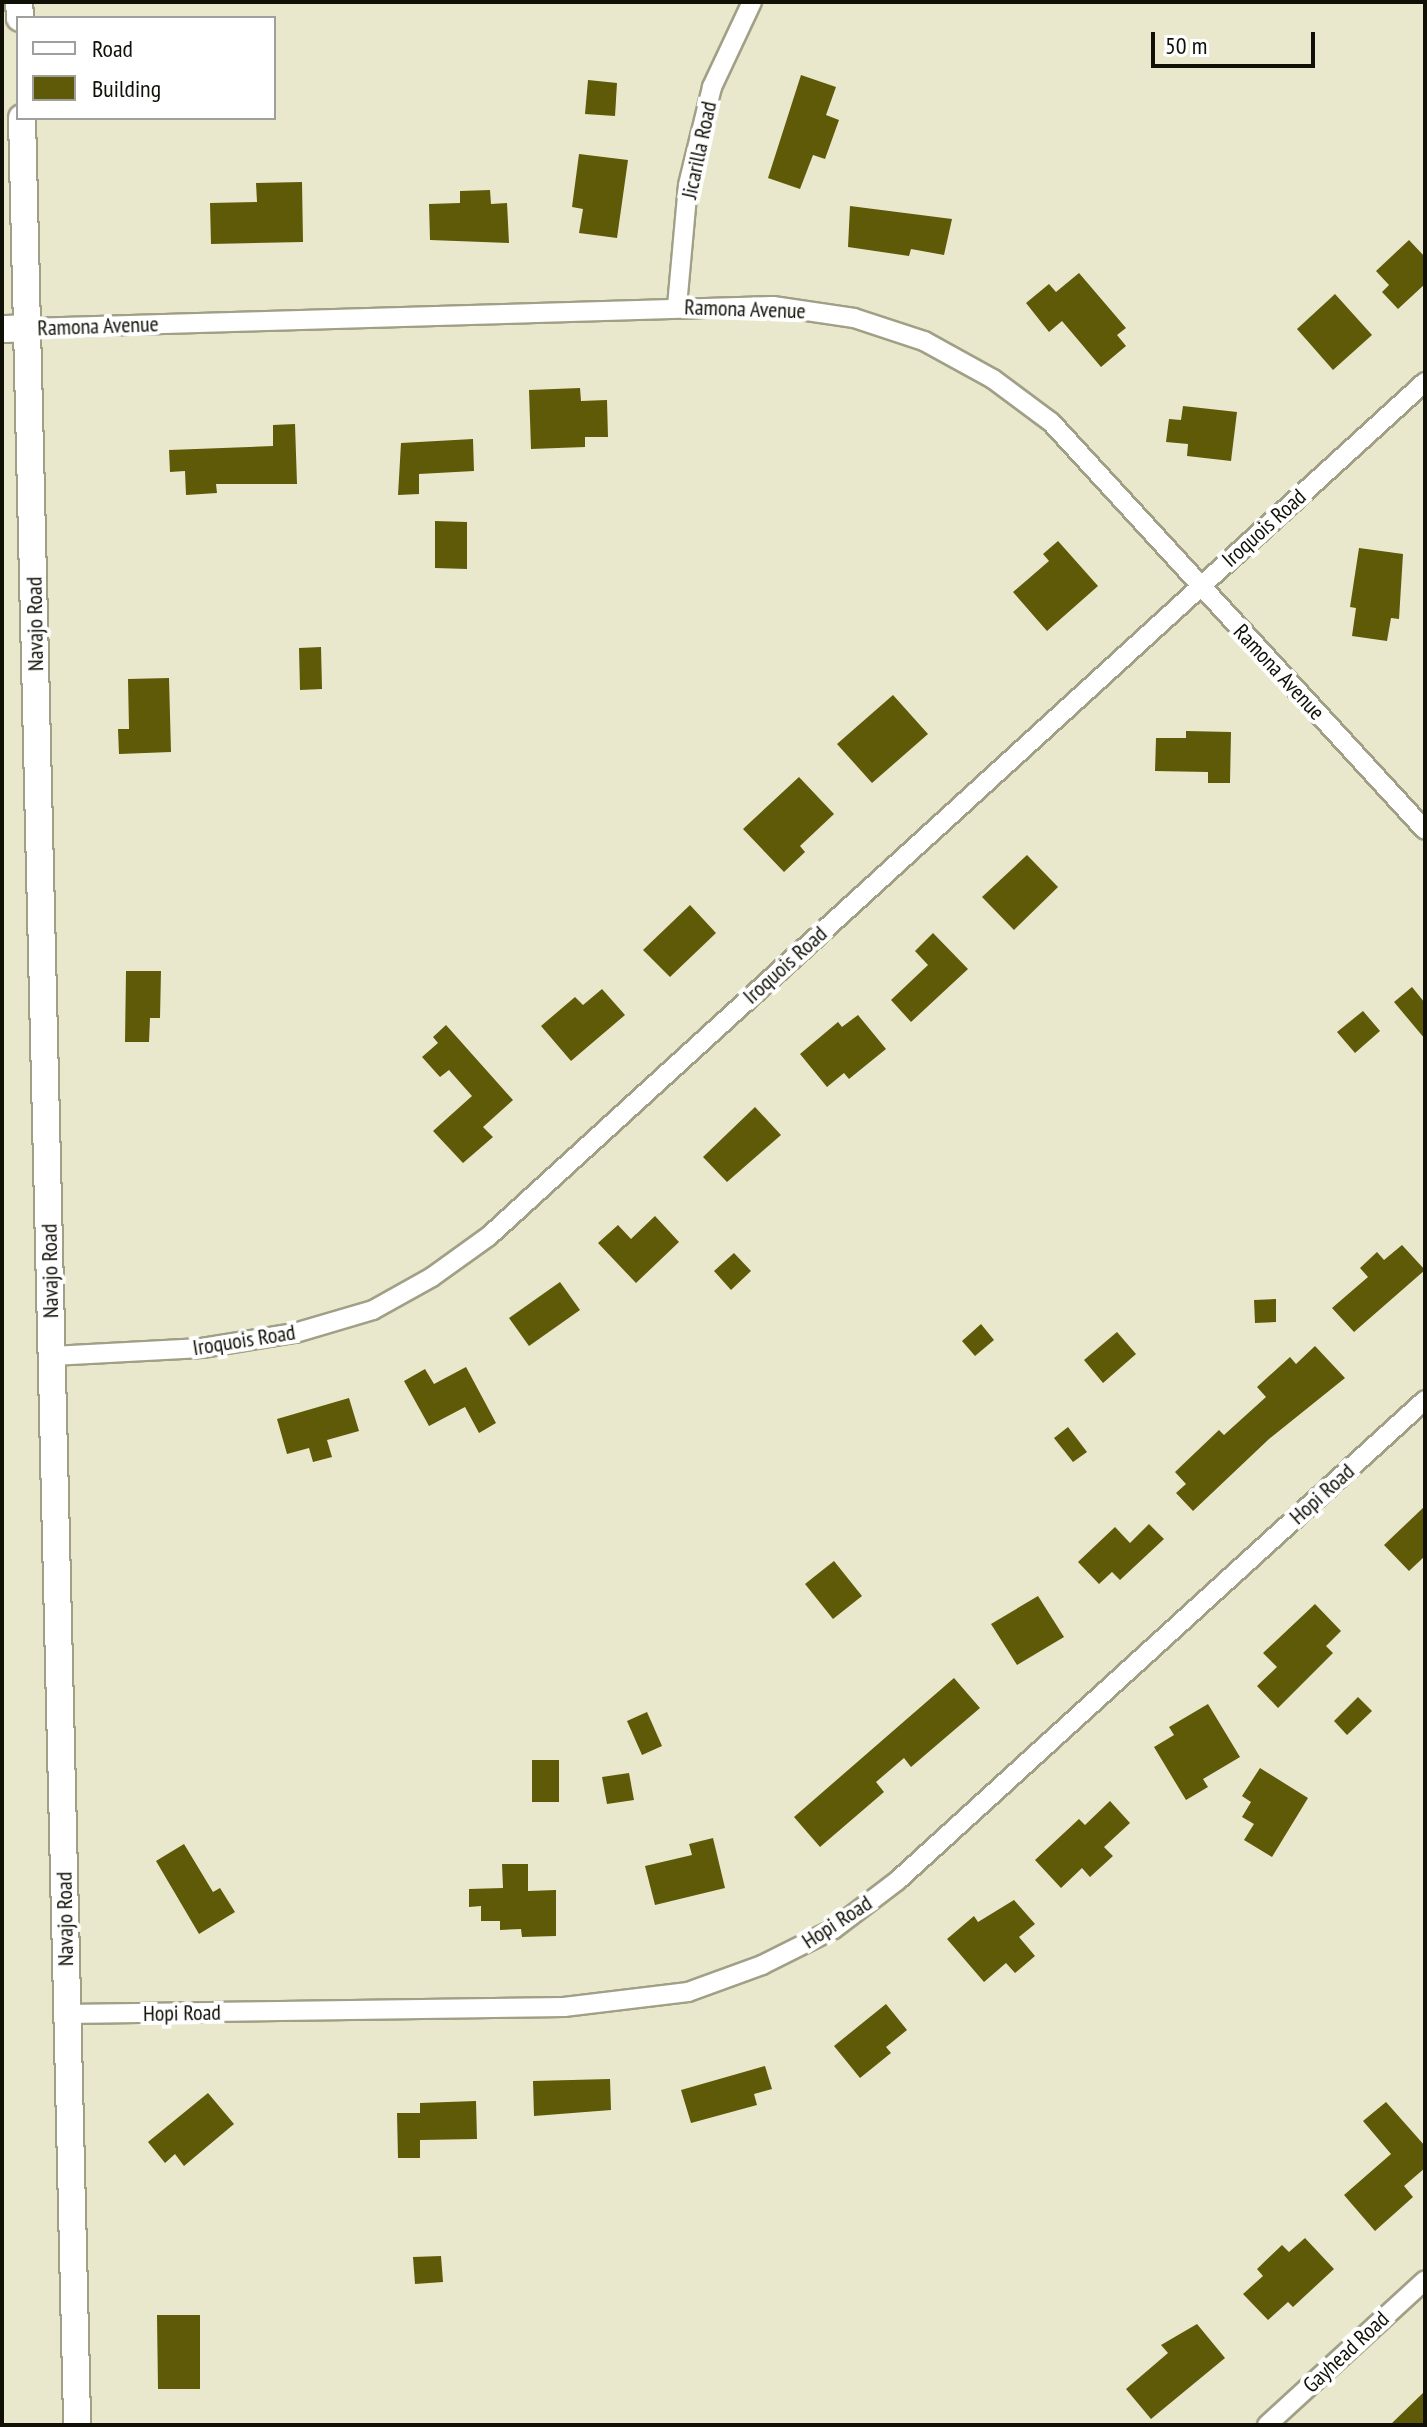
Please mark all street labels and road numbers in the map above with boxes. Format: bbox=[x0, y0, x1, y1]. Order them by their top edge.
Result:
street label: Jicarilla Road bbox=[676, 99, 722, 201]
street label: Ramona Avenue bbox=[684, 294, 806, 324]
street label: Ramona Avenue bbox=[37, 311, 159, 341]
street label: Iroquois Road bbox=[1217, 484, 1311, 572]
street label: Navajo Road bbox=[21, 577, 49, 671]
street label: Ramona Avenue bbox=[1228, 618, 1330, 726]
street label: Iroquois Road bbox=[738, 921, 832, 1009]
street label: Navajo Road bbox=[36, 1224, 64, 1318]
street label: Iroquois Road bbox=[191, 1319, 297, 1361]
street label: Hopi Road bbox=[1284, 1458, 1360, 1530]
street label: Navajo Road bbox=[51, 1872, 79, 1966]
street label: Hopi Road bbox=[797, 1890, 877, 1954]
street label: Hopi Road bbox=[143, 1999, 221, 2027]
street label: Gayhead Road bbox=[1298, 2306, 1394, 2398]

